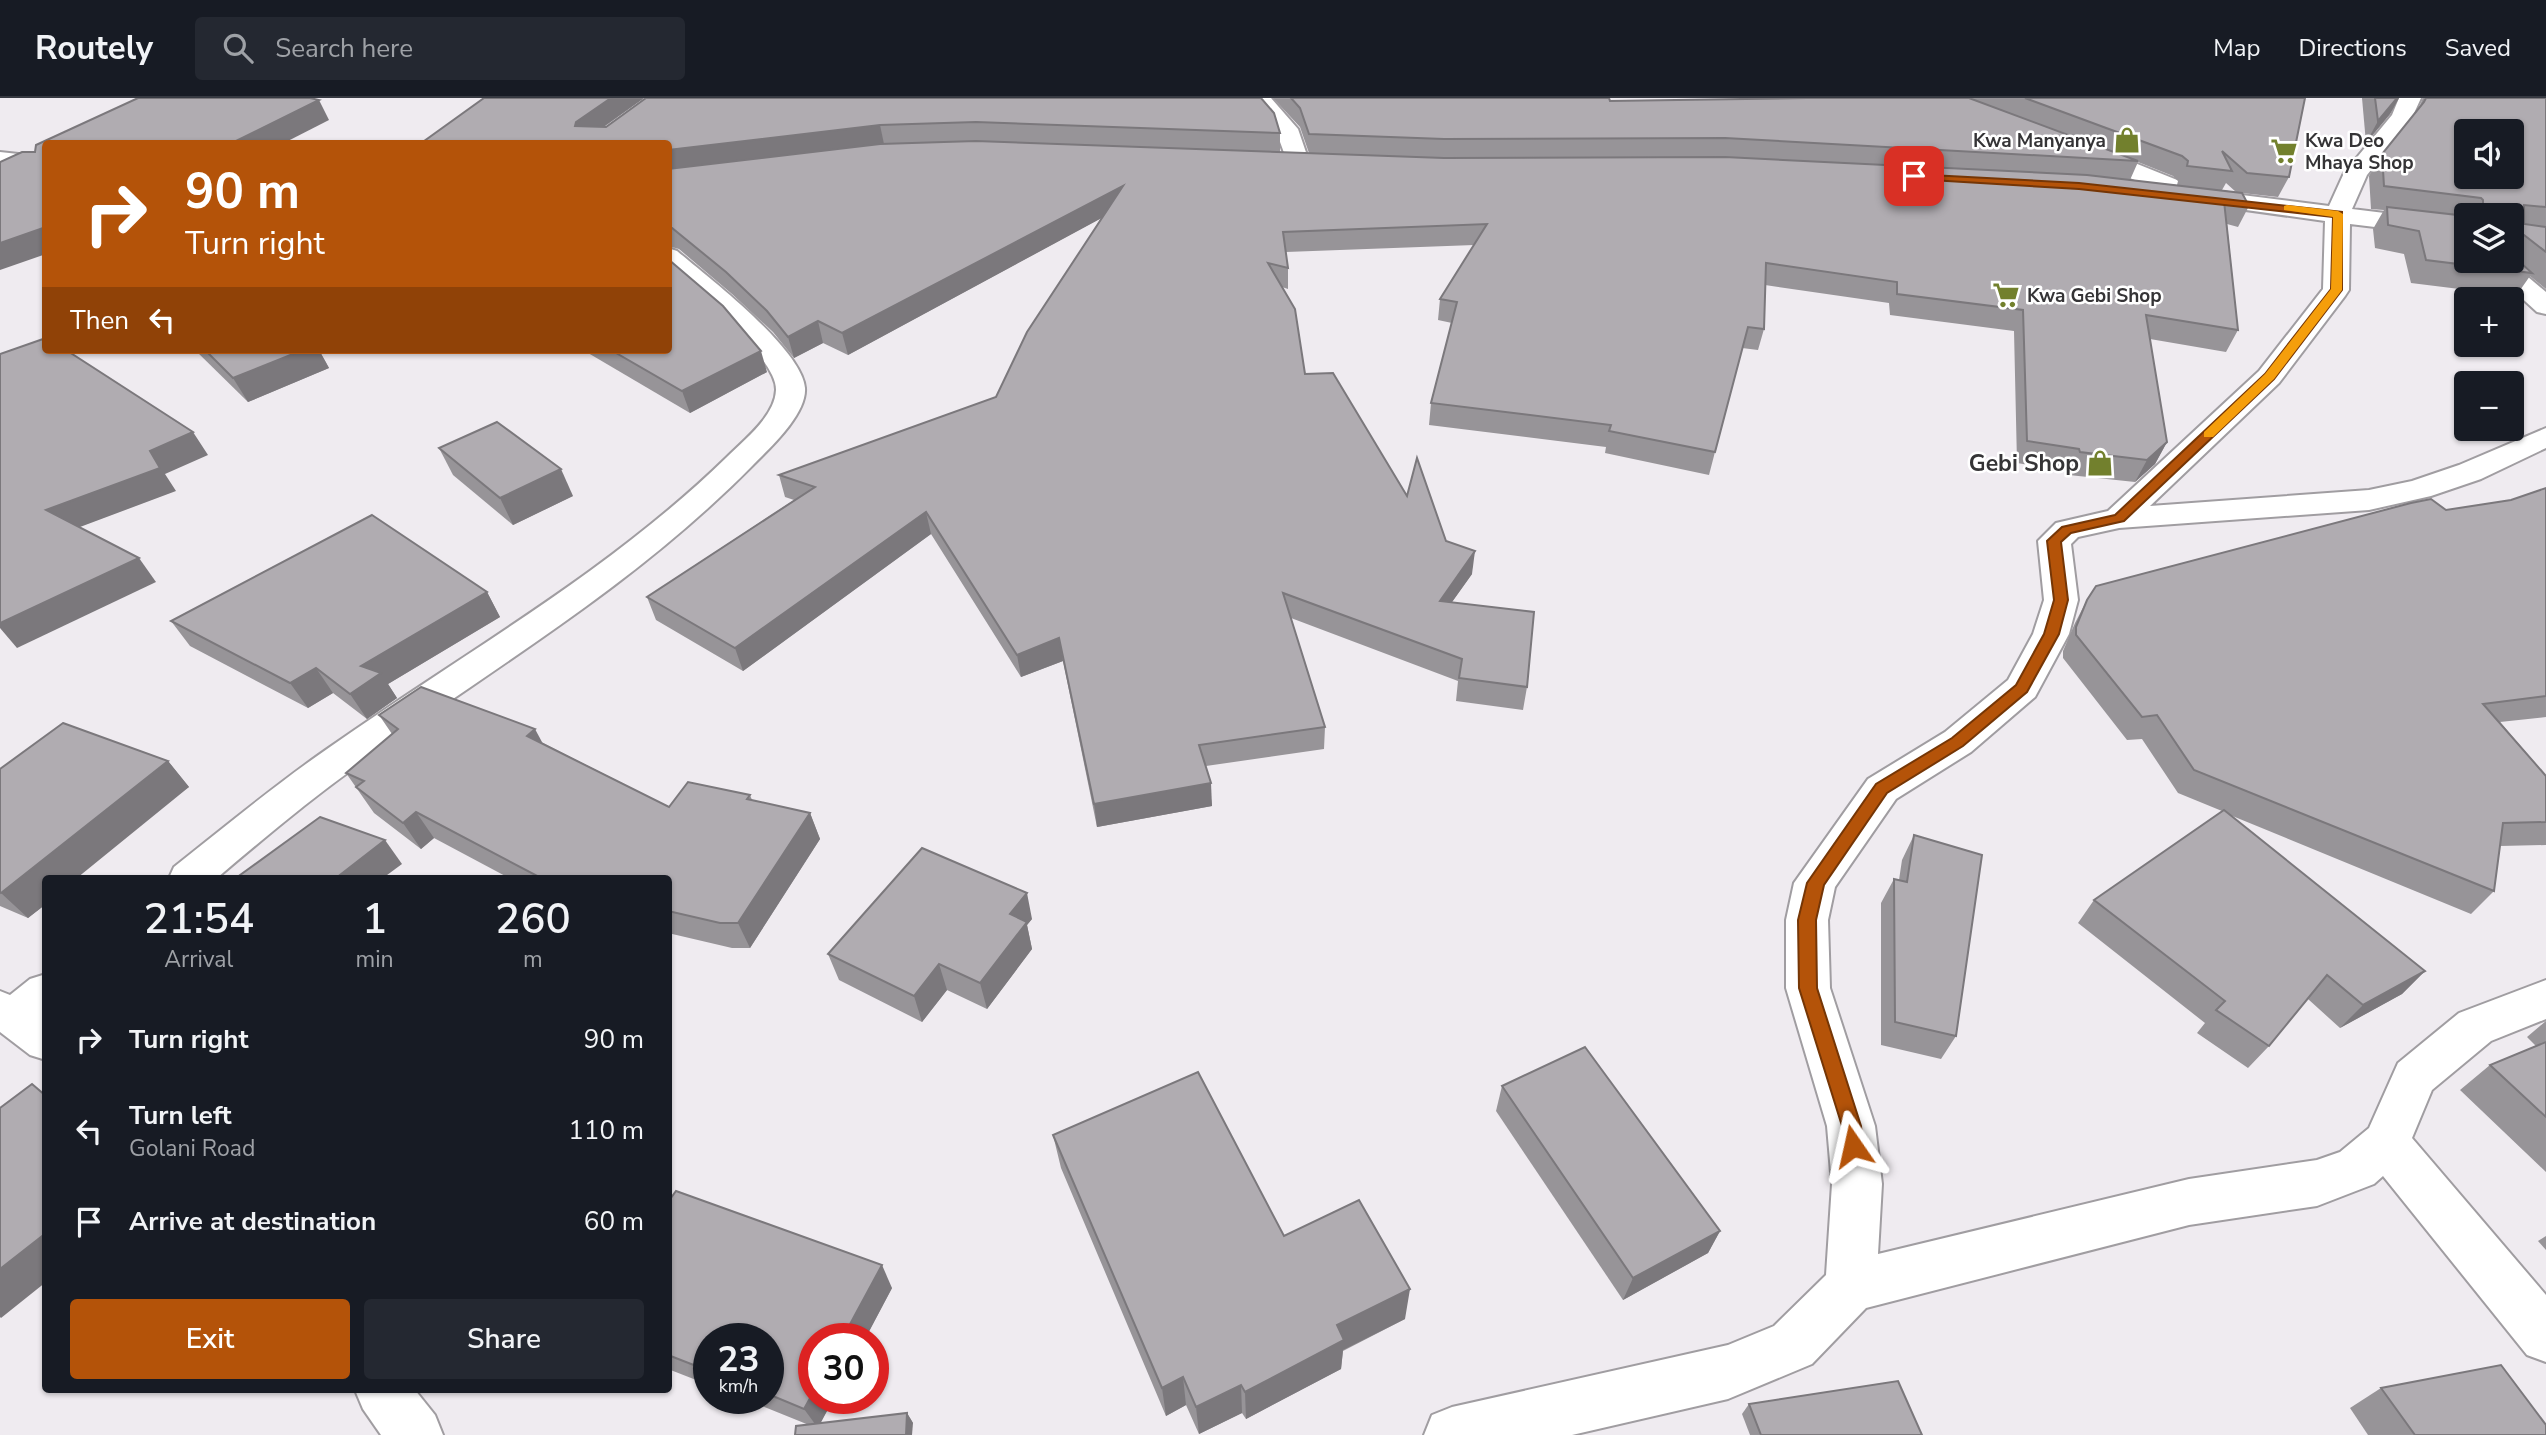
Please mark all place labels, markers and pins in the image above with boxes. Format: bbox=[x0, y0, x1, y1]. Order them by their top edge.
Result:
shop icon: Kwa Manyanya bbox=[2112, 125, 2142, 155]
place label: Kwa Manyanya bbox=[1973, 128, 2106, 154]
place label: Kwa Deo Mhaya Shop bbox=[2305, 128, 2414, 176]
supermarket icon: Kwa Deo Mhaya Shop bbox=[2269, 136, 2299, 166]
pin bbox=[1884, 146, 1944, 206]
supermarket icon: Kwa Gebi Shop bbox=[1991, 280, 2021, 310]
place label: Kwa Gebi Shop bbox=[2027, 283, 2162, 309]
place label: Gebi Shop bbox=[1969, 448, 2079, 479]
shop icon: Gebi Shop bbox=[2085, 448, 2115, 478]

